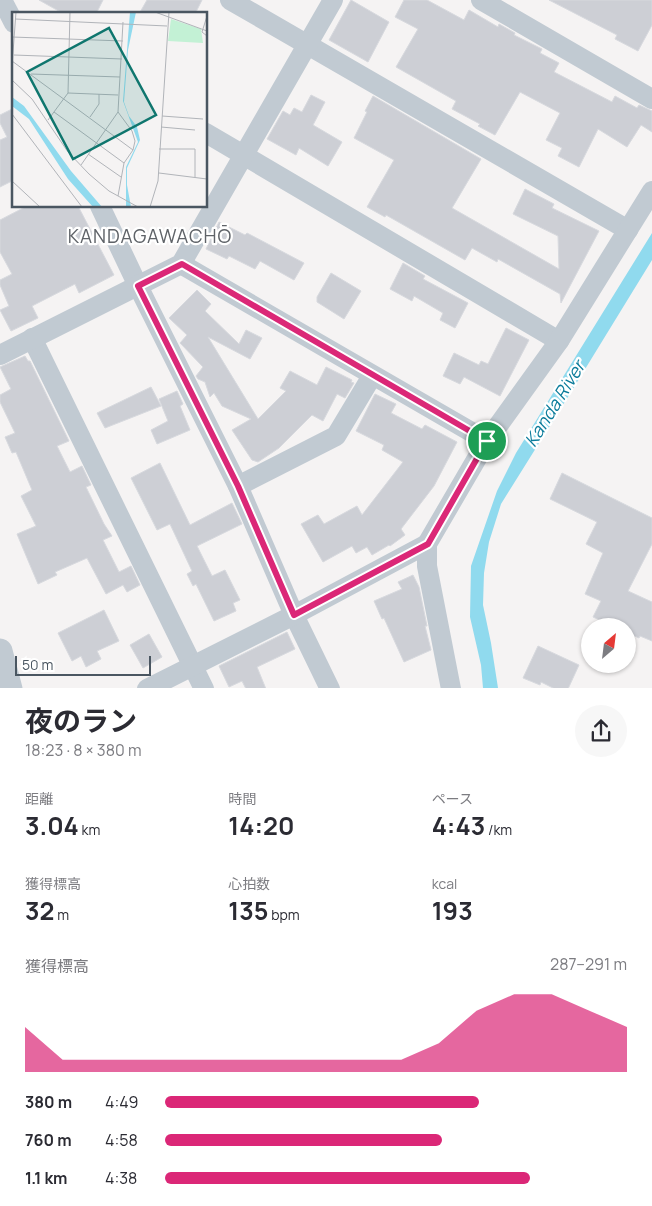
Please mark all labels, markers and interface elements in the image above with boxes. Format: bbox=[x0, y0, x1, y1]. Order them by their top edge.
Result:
inset map bbox=[12, 12, 208, 208]
district label: KANDAGAWACHŌ bbox=[68, 223, 232, 249]
water label: Kanda River bbox=[518, 354, 591, 451]
pin bbox=[466, 420, 508, 462]
icon: arrive bbox=[473, 427, 501, 455]
north arrow bbox=[581, 618, 636, 672]
map controls bbox=[581, 618, 636, 673]
scale bar bbox=[15, 654, 151, 677]
text: 50 m bbox=[22, 655, 53, 674]
text: 夜のラン bbox=[25, 701, 137, 739]
button: share bbox=[575, 705, 627, 757]
text: 18:23 · 8 × 380 m bbox=[25, 739, 141, 761]
text: 距離 bbox=[25, 789, 53, 808]
text: 時間 bbox=[228, 789, 256, 808]
text: ペース bbox=[432, 789, 473, 808]
text: 3.04 bbox=[25, 808, 79, 843]
text: 14:20 bbox=[228, 808, 294, 843]
text: 4:43 bbox=[432, 808, 485, 843]
text: km bbox=[79, 820, 100, 839]
text: /km bbox=[485, 820, 512, 839]
text: 獲得標高 bbox=[25, 874, 81, 893]
text: 心拍数 bbox=[228, 874, 270, 893]
text: kcal bbox=[432, 874, 457, 893]
text: 32 bbox=[25, 893, 54, 928]
text: 135 bbox=[228, 893, 268, 928]
text: 193 bbox=[432, 893, 473, 928]
text: m bbox=[54, 905, 69, 924]
text: bpm bbox=[268, 905, 300, 924]
text: 287–291 m bbox=[550, 953, 627, 975]
text: 獲得標高 bbox=[25, 955, 89, 977]
text: 380 m bbox=[25, 1091, 72, 1113]
text: 4:49 bbox=[105, 1091, 138, 1113]
text: 760 m bbox=[25, 1129, 72, 1151]
text: 4:58 bbox=[105, 1129, 138, 1151]
text: 1.1 km bbox=[25, 1167, 68, 1189]
text: 4:38 bbox=[105, 1167, 137, 1189]

